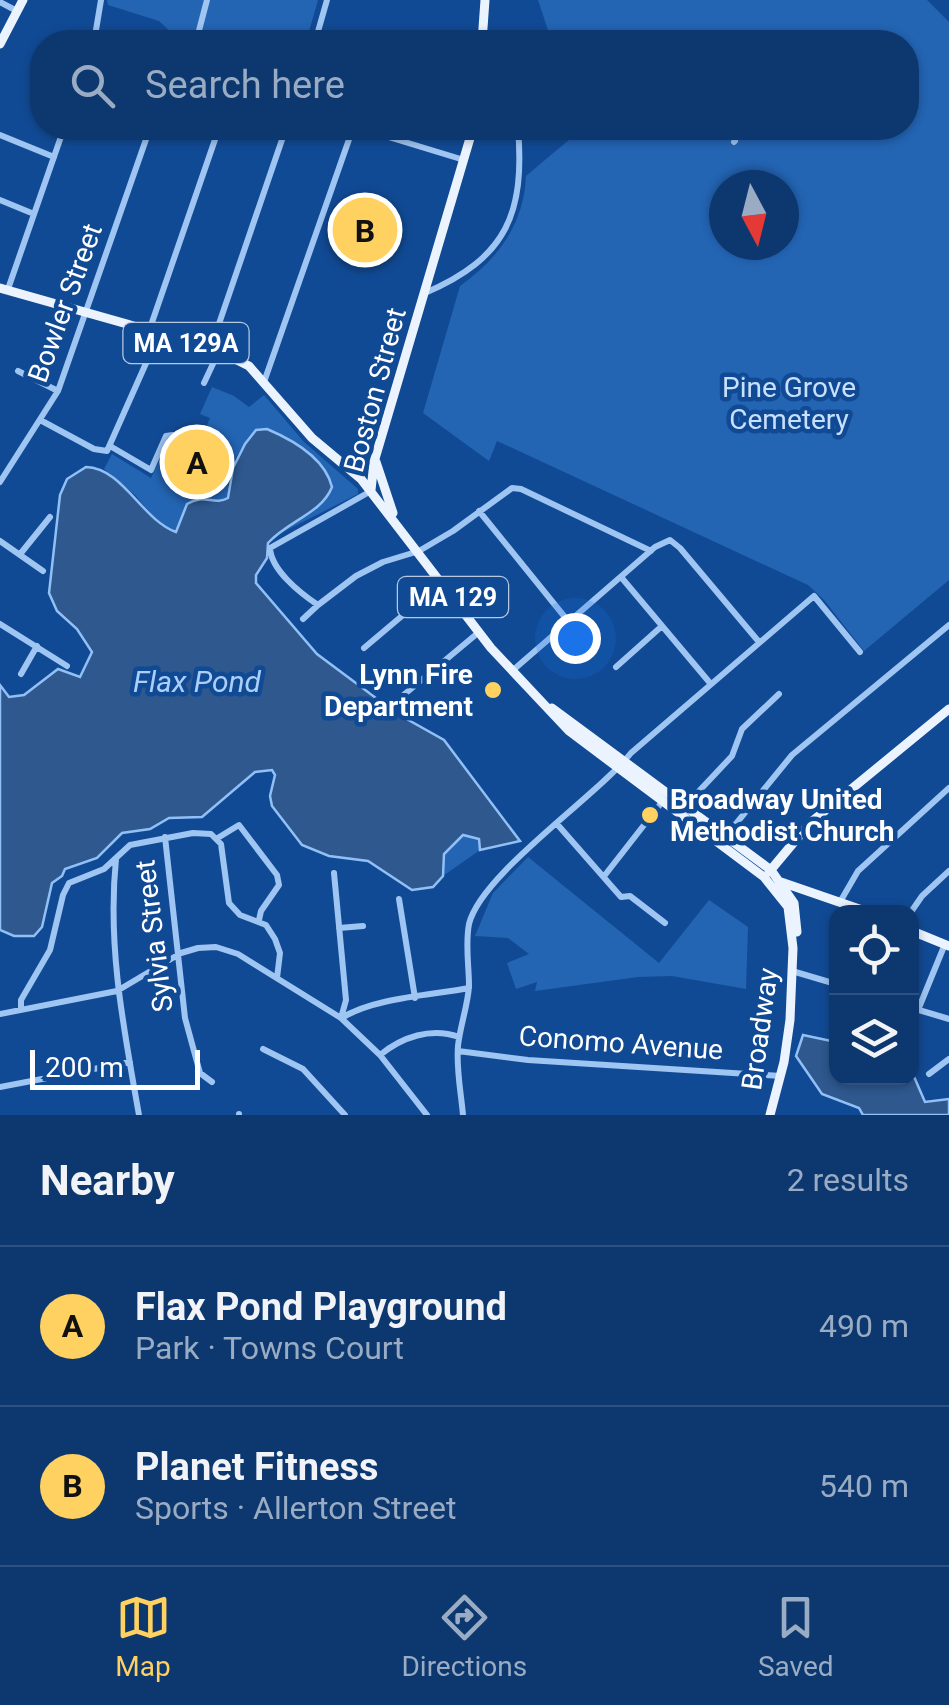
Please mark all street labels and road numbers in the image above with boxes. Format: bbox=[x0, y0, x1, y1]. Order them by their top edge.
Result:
street label: Bowler Street bbox=[21, 219, 109, 387]
street label: Boston Street bbox=[337, 304, 413, 476]
road number: MA 129A bbox=[124, 323, 248, 363]
road number: MA 129 bbox=[398, 577, 508, 617]
street label: Sylvia Street bbox=[128, 858, 180, 1014]
street label: Broadway bbox=[735, 966, 785, 1092]
street label: Conomo Avenue bbox=[518, 1019, 724, 1067]

